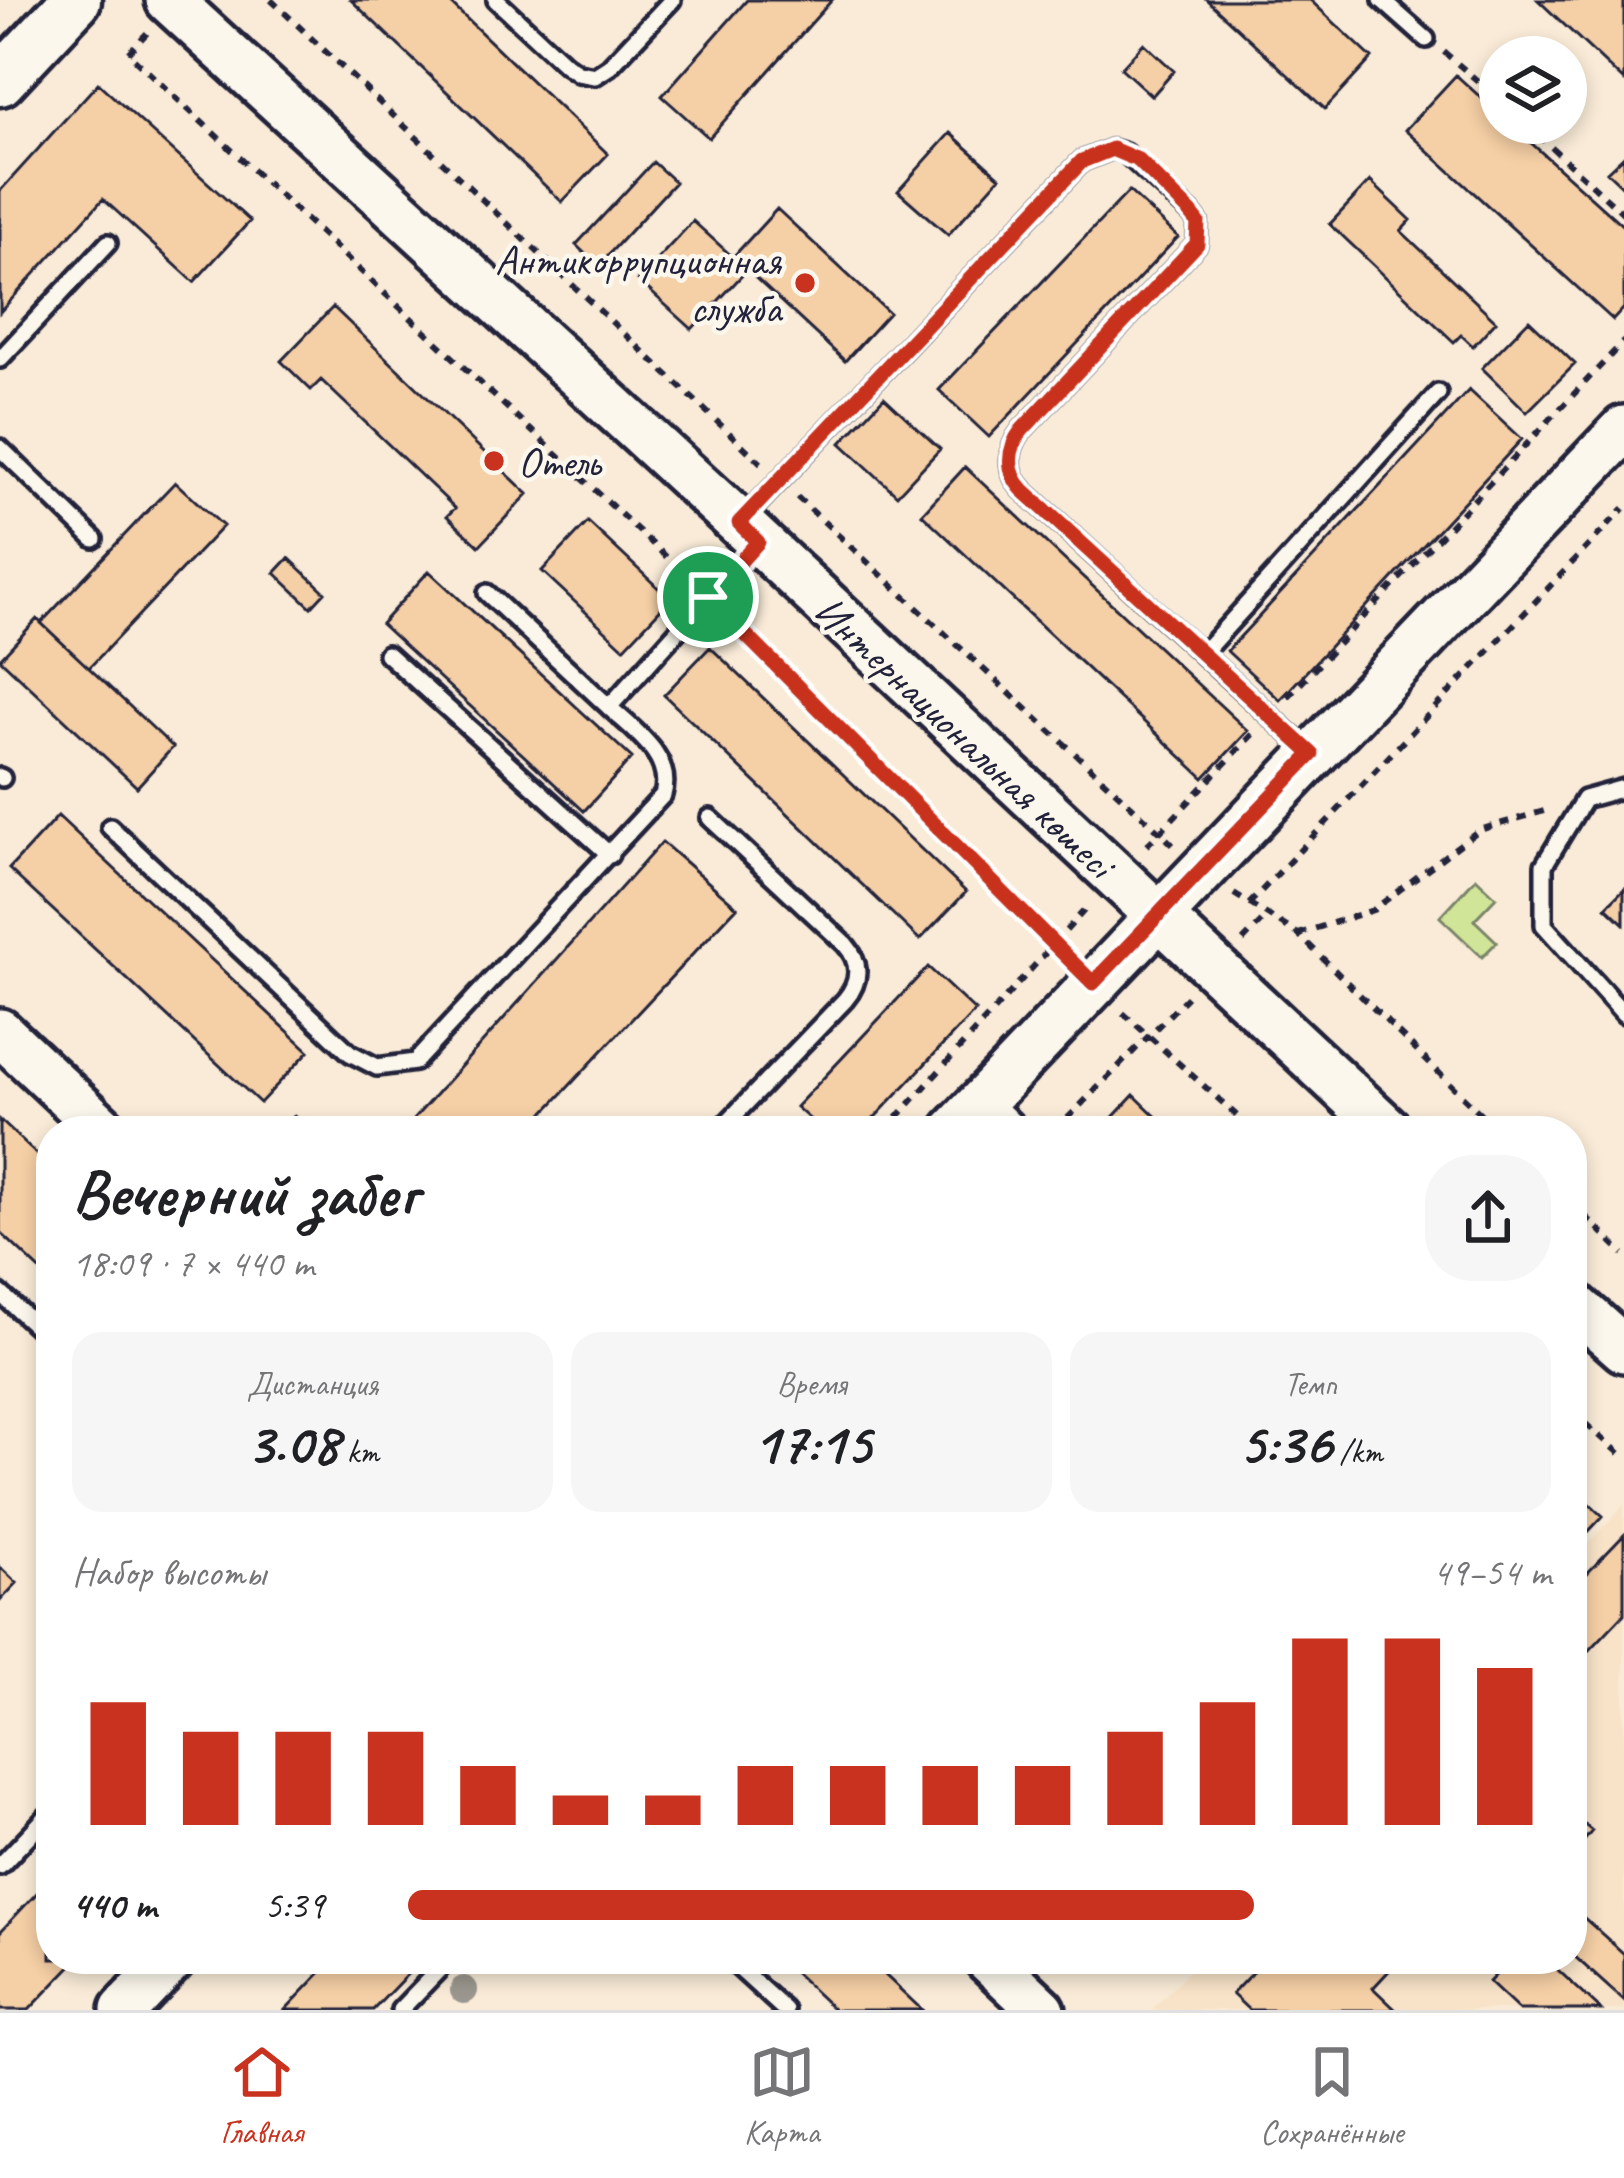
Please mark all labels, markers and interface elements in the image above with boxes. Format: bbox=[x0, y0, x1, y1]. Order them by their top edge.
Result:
map controls bbox=[1479, 36, 1587, 144]
button: layers bbox=[1479, 36, 1587, 144]
place label: Антикоррупционная служба bbox=[495, 234, 784, 335]
marker: Антикоррупционная служба bbox=[792, 270, 818, 296]
place label: Отель bbox=[518, 436, 603, 489]
marker: Отель bbox=[481, 448, 507, 474]
pin bbox=[657, 546, 759, 648]
icon: arrive bbox=[675, 564, 741, 630]
street label: Интернациональная көшесі bbox=[803, 584, 1129, 893]
text: Вечерний забег bbox=[72, 1152, 417, 1235]
button: share bbox=[1425, 1155, 1551, 1281]
text: 18:09 · 7 × 440 m bbox=[72, 1239, 314, 1288]
text: Дистанция bbox=[247, 1363, 378, 1405]
text: Время bbox=[777, 1363, 846, 1405]
text: Темп bbox=[1284, 1363, 1337, 1405]
text: 3.08 bbox=[246, 1405, 339, 1481]
text: 17:15 bbox=[752, 1405, 871, 1481]
text: 5:36 bbox=[1238, 1405, 1332, 1481]
text: km bbox=[339, 1431, 379, 1473]
text: /km bbox=[1332, 1431, 1383, 1473]
text: Набор высоты bbox=[72, 1548, 266, 1597]
text: 49–54 m bbox=[1432, 1548, 1551, 1597]
text: 440 m bbox=[72, 1881, 156, 1930]
text: 5:39 bbox=[264, 1881, 324, 1930]
tab: Главная bbox=[220, 2039, 303, 2153]
tab: Карта bbox=[744, 2039, 819, 2153]
tab: Сохранённые bbox=[1260, 2039, 1404, 2153]

